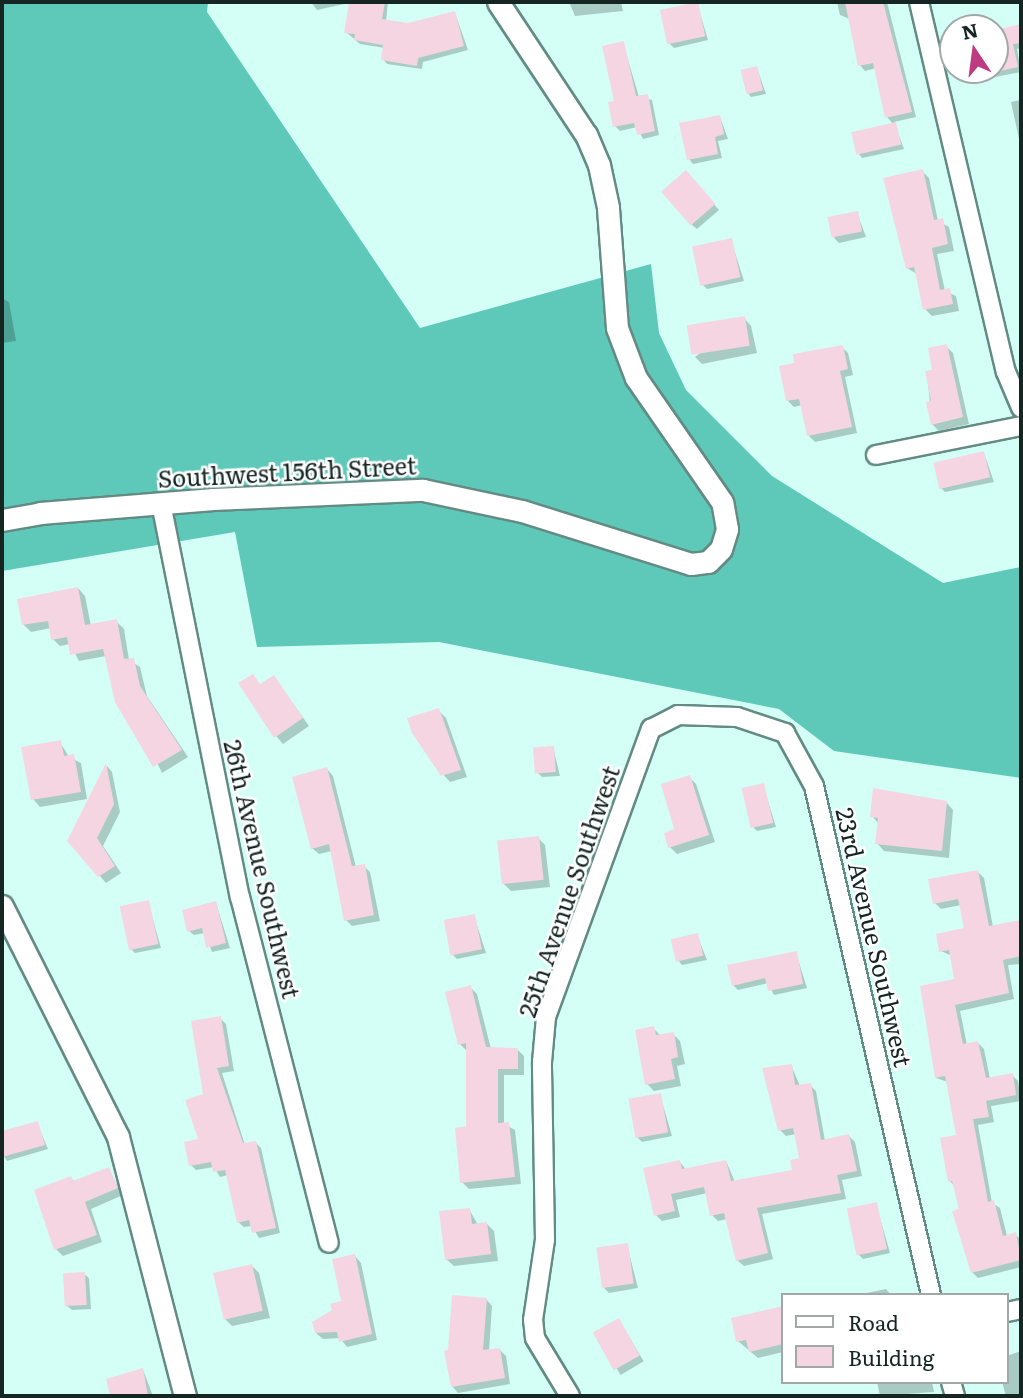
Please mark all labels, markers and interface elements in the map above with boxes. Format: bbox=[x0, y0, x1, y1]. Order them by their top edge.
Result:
north arrow bbox=[939, 14, 1009, 84]
text: N bbox=[959, 15, 981, 46]
street label: Southwest 156th Street bbox=[157, 450, 417, 492]
street label: 26th Avenue Southwest bbox=[219, 737, 307, 1001]
street label: 25th Avenue Southwest bbox=[511, 762, 625, 1020]
street label: 23rd Avenue Southwest bbox=[831, 805, 919, 1069]
legend bbox=[782, 1293, 1009, 1384]
text: Road bbox=[848, 1306, 899, 1337]
text: Building bbox=[848, 1341, 934, 1372]

